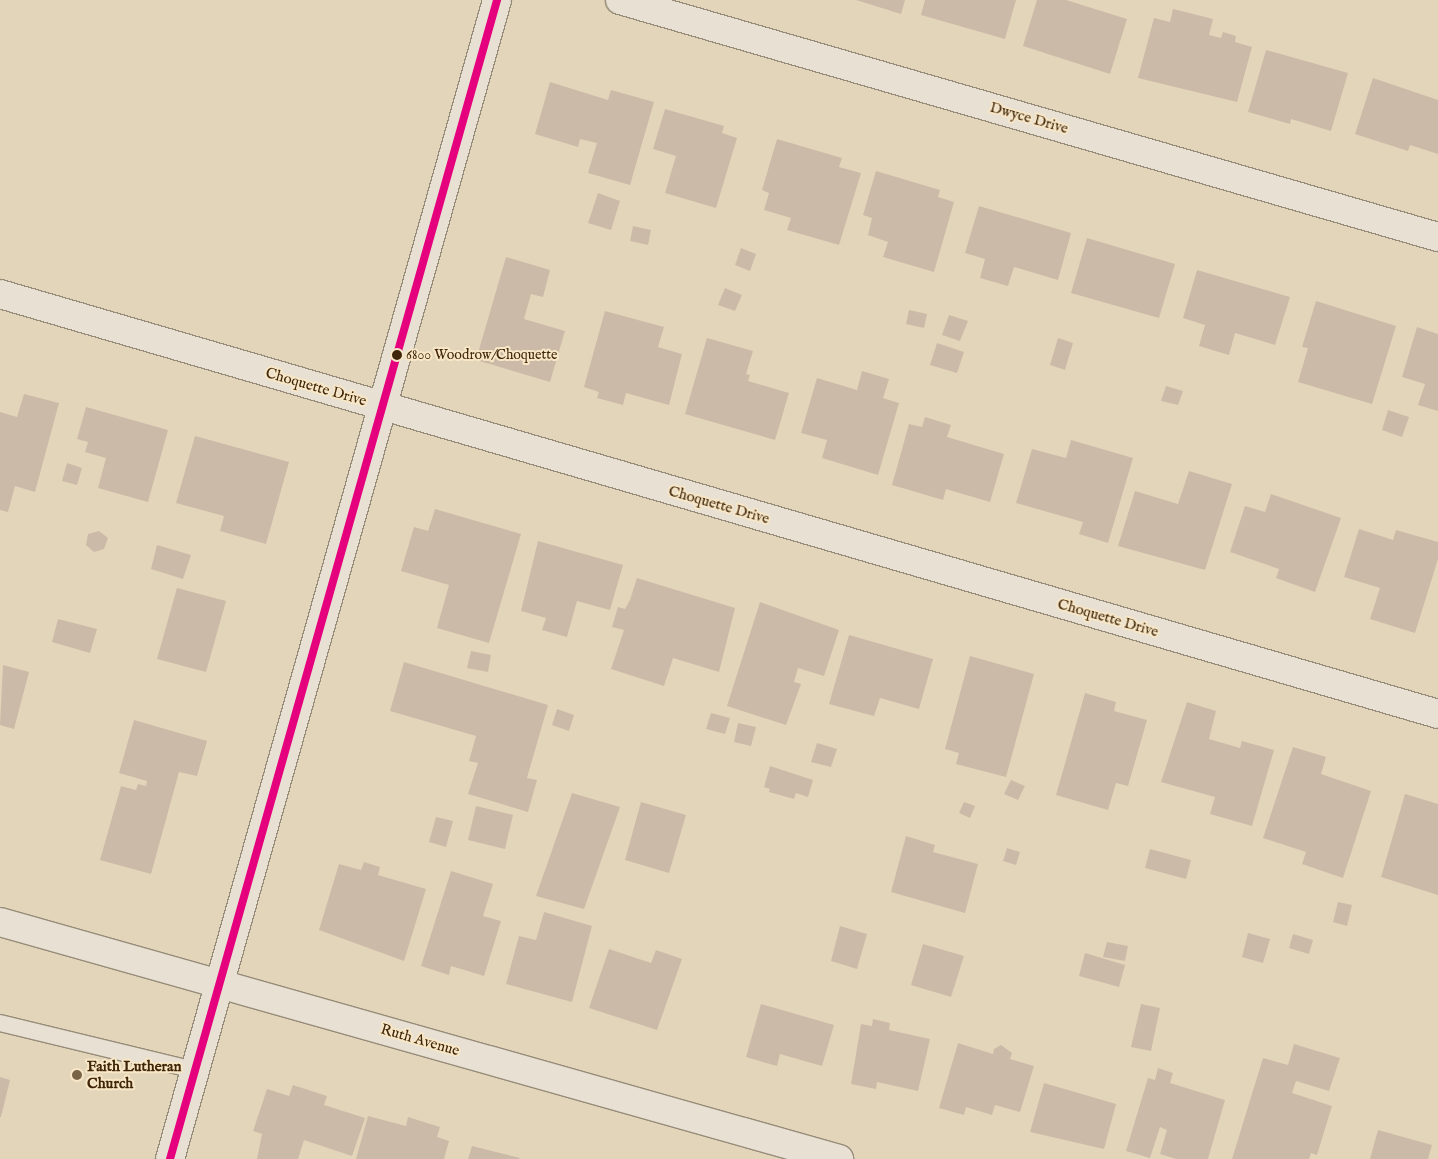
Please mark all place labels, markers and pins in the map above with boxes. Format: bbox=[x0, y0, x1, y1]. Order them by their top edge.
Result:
place label: 6800 Woodrow/Choquette bbox=[406, 347, 557, 363]
marker: 6800 Woodrow/Choquette bbox=[392, 350, 402, 360]
place label: Faith Lutheran Church bbox=[87, 1057, 182, 1092]
marker: Faith Lutheran Church bbox=[71, 1069, 83, 1081]

